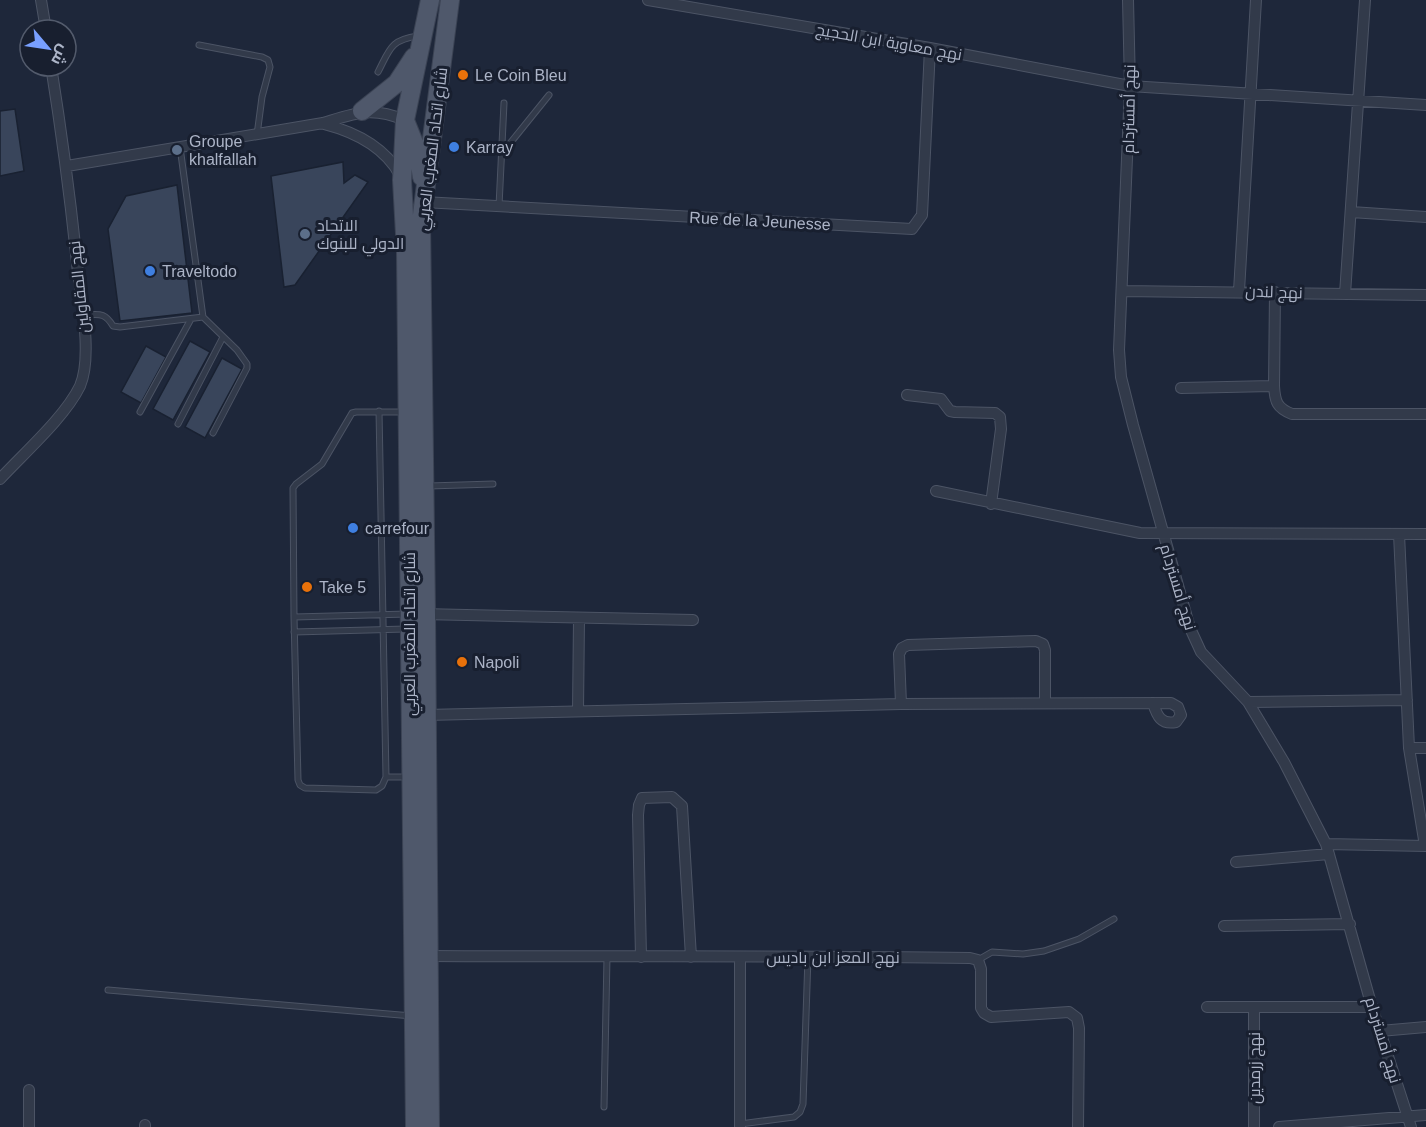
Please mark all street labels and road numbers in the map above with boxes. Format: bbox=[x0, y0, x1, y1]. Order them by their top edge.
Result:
street label: نهج معاوية ابن الحجيج bbox=[814, 21, 963, 66]
street label: نهج أمستردام bbox=[1119, 64, 1141, 154]
street label: شارع اتحاد المغرب العربي bbox=[414, 66, 455, 232]
street label: Rue de la Jeunesse bbox=[689, 209, 831, 233]
street label: نهج المقاولين bbox=[66, 240, 95, 334]
street label: نهج لندن bbox=[1245, 282, 1303, 304]
street label: نهج أمستردام bbox=[1154, 542, 1200, 633]
street label: شارع اتحاد المغرب العربي bbox=[401, 552, 423, 716]
street label: نهج المعز ابن باديس bbox=[766, 949, 900, 969]
street label: نهج أمستردام bbox=[1359, 995, 1405, 1086]
street label: نهج زرمدين bbox=[1246, 1032, 1266, 1104]

